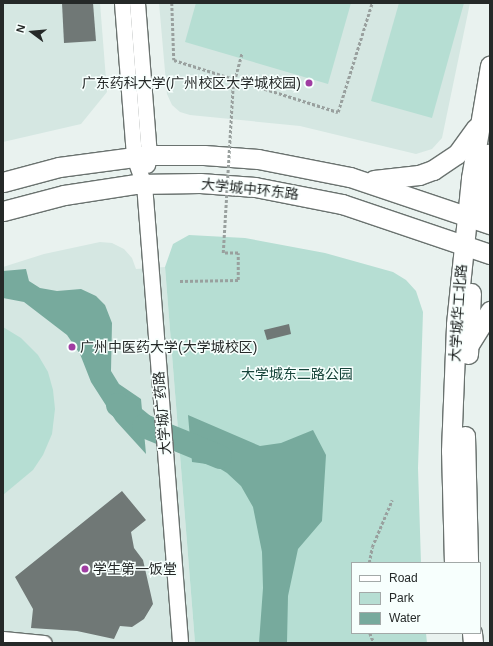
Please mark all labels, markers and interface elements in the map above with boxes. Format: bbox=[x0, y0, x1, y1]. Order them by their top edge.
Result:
north arrow bbox=[12, 12, 52, 52]
text: N bbox=[14, 23, 27, 34]
place label: 广东药科大学(广州校区大学城校园) bbox=[82, 75, 301, 91]
marker: 广东药科大学(广州校区大学城校园) bbox=[304, 78, 314, 88]
street label: 大学城中环东路 bbox=[200, 176, 300, 202]
street label: 大学城华工北路 bbox=[446, 264, 470, 362]
place label: 广州中医药大学(大学城校区) bbox=[80, 339, 257, 355]
marker: 广州中医药大学(大学城校区) bbox=[67, 342, 77, 352]
park label: 大学城东二路公园 bbox=[241, 366, 353, 382]
street label: 大学城广药路 bbox=[150, 370, 174, 456]
place label: 学生第一饭堂 bbox=[93, 561, 177, 577]
legend bbox=[351, 562, 481, 634]
marker: 学生第一饭堂 bbox=[80, 564, 90, 574]
text: Road bbox=[389, 571, 418, 585]
text: Park bbox=[389, 591, 414, 605]
text: Water bbox=[389, 611, 421, 625]

